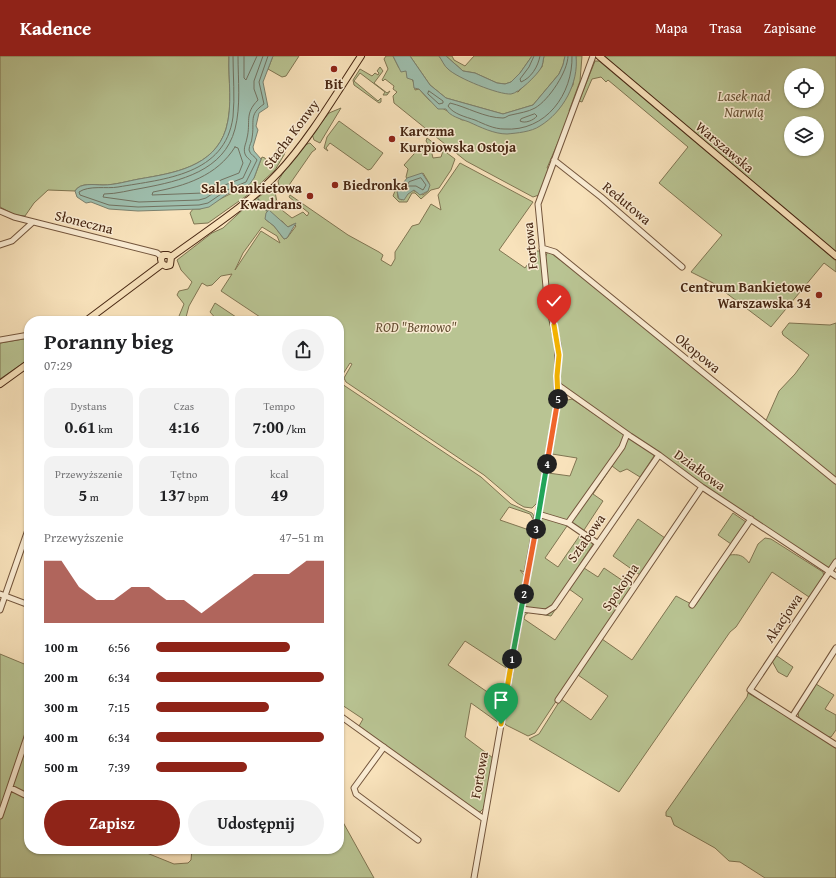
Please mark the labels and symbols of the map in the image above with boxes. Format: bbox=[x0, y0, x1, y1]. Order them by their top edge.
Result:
marker: Bit bbox=[329, 64, 339, 74]
place label: Bit bbox=[325, 74, 344, 94]
park label: Lasek nad Narwią bbox=[716, 86, 771, 122]
street label: Stacha Konwy bbox=[258, 95, 324, 173]
street label: Warszawska bbox=[691, 117, 759, 178]
place label: Karczma Kurpiowska Ostoja bbox=[400, 121, 517, 157]
marker: Karczma Kurpiowska Ostoja bbox=[387, 134, 397, 144]
place label: Biedronka bbox=[343, 175, 409, 195]
street label: Redutowa bbox=[598, 177, 656, 230]
place label: Sala bankietowa Kwadrans bbox=[201, 178, 303, 214]
marker: Biedronka bbox=[330, 180, 340, 190]
marker: Sala bankietowa Kwadrans bbox=[305, 191, 315, 201]
street label: Słoneczna bbox=[53, 205, 116, 239]
street label: Fortowa bbox=[518, 221, 542, 271]
place label: Centrum Bankietowe Warszawska 34 bbox=[681, 277, 811, 313]
pin bbox=[537, 284, 571, 325]
marker: Centrum Bankietowe Warszawska 34 bbox=[814, 290, 824, 300]
park label: ROD "Bemowo" bbox=[374, 317, 457, 337]
street label: Okopowa bbox=[671, 328, 725, 378]
pin: 5 bbox=[548, 389, 568, 409]
street label: Działkowa bbox=[670, 444, 730, 496]
pin: 4 bbox=[537, 454, 557, 474]
street label: Sztabowa bbox=[562, 509, 610, 566]
pin: 3 bbox=[526, 519, 546, 539]
street label: Spokojna bbox=[597, 559, 644, 615]
pin: 2 bbox=[514, 584, 534, 604]
street label: Akacjowa bbox=[759, 589, 807, 647]
pin: 1 bbox=[502, 649, 522, 669]
pin bbox=[484, 683, 518, 724]
street label: Fortowa bbox=[465, 750, 493, 800]

